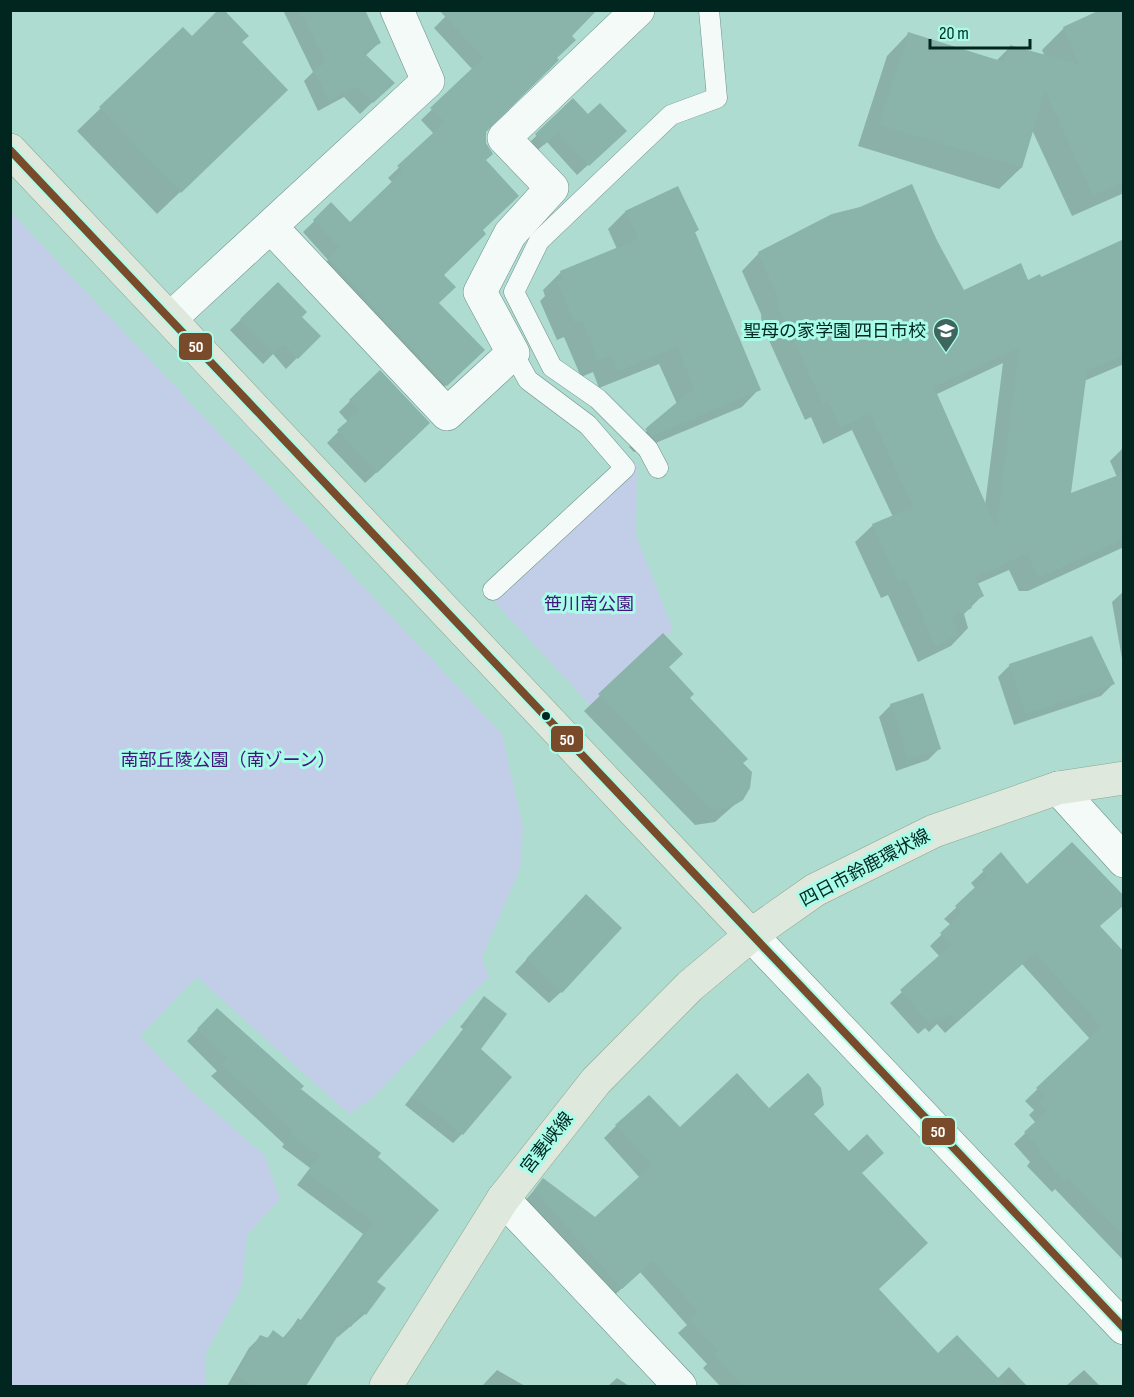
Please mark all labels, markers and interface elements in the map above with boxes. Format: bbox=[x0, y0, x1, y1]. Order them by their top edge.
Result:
scale bar bbox=[930, 12, 1030, 50]
text: 20 m bbox=[939, 23, 969, 44]
school or university icon: 聖母の家学園 四日市校 bbox=[931, 316, 961, 354]
place label: 聖母の家学園 四日市校 bbox=[743, 321, 926, 342]
line badge: 50 bbox=[178, 332, 213, 361]
text: 50 bbox=[189, 338, 203, 357]
park label: 笹川南公園 bbox=[544, 594, 634, 615]
unlabelled marker bbox=[540, 710, 552, 722]
line badge: 50 bbox=[550, 725, 584, 753]
text: 50 bbox=[560, 731, 574, 750]
park label: 南部丘陵公園（南ゾーン） bbox=[120, 750, 336, 771]
street label: 四日市鈴鹿環状線 bbox=[796, 825, 934, 911]
street label: 宮妻峡線 bbox=[517, 1108, 577, 1178]
line badge: 50 bbox=[921, 1117, 956, 1146]
text: 50 bbox=[931, 1123, 945, 1142]

